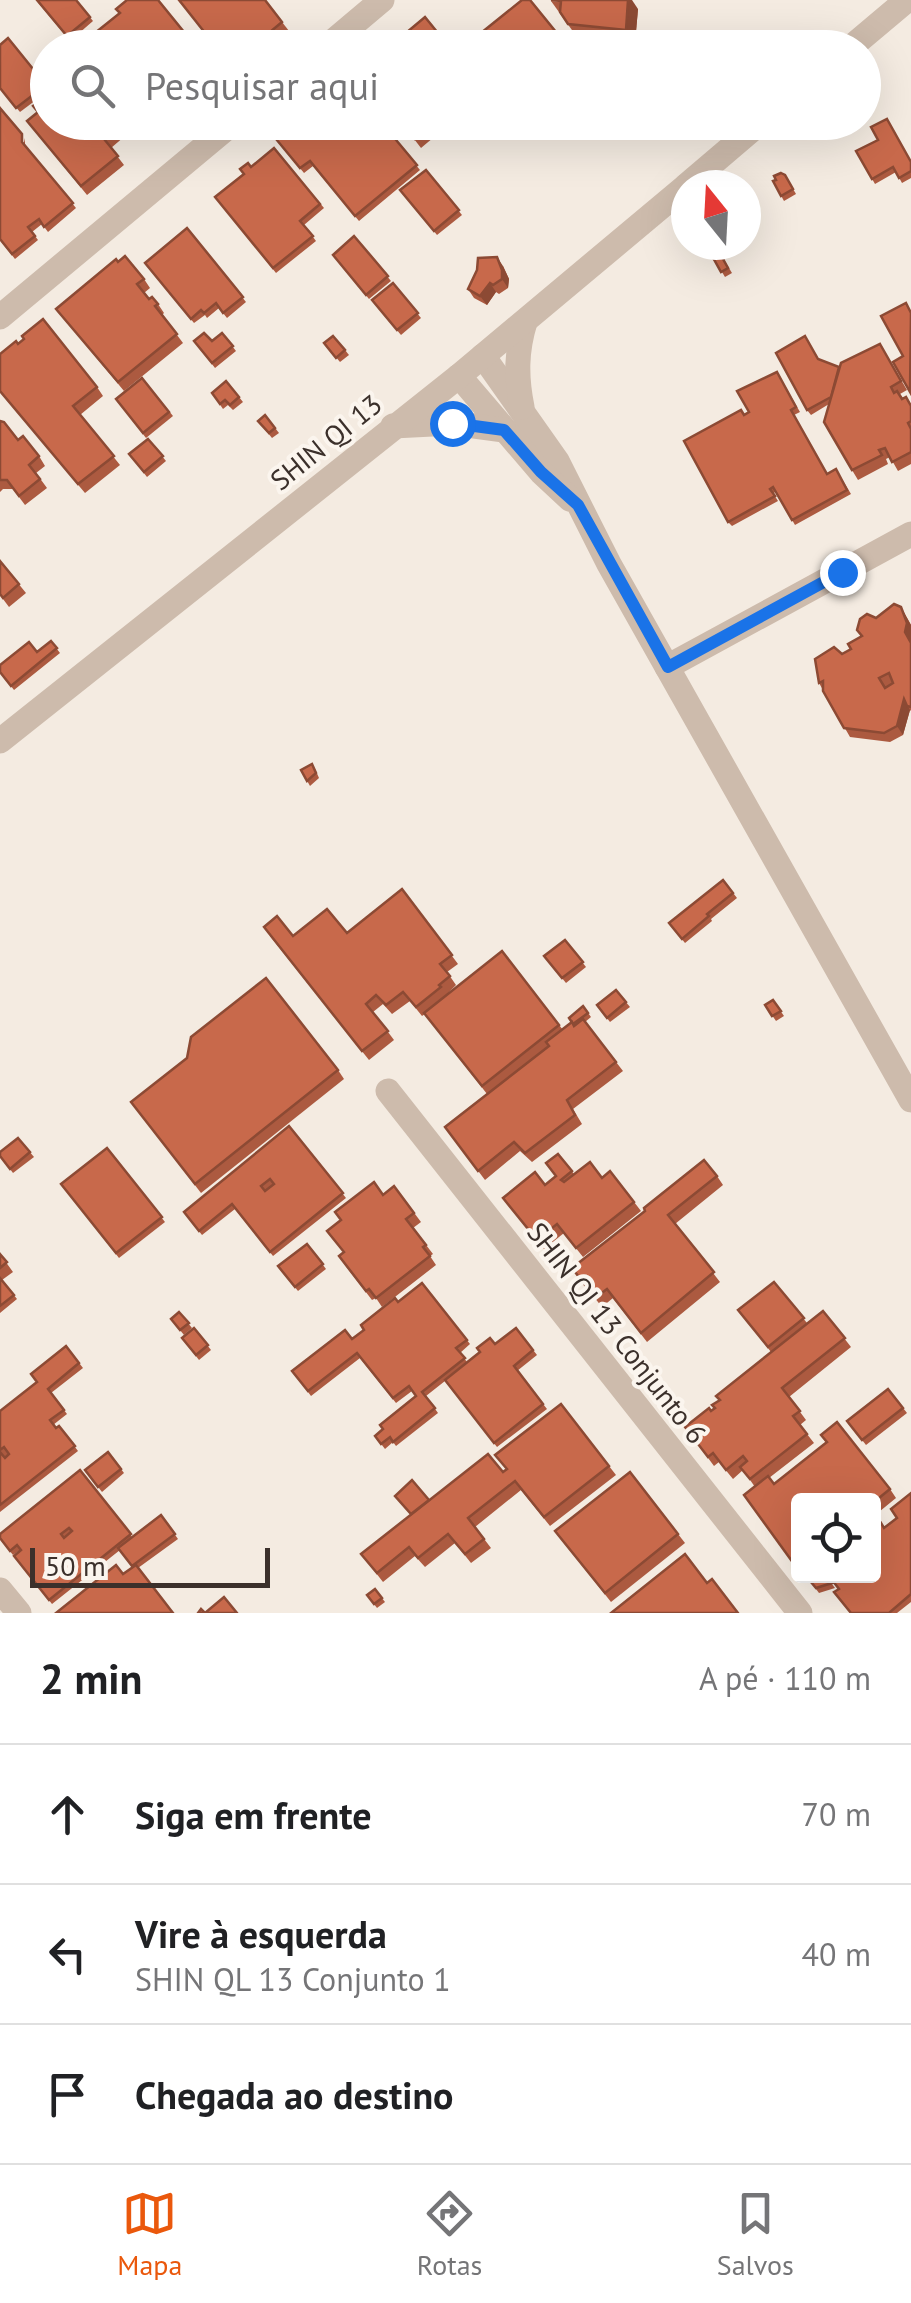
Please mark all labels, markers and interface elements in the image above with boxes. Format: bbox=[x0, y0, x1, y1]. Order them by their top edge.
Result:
search box bbox=[30, 30, 881, 140]
icon: search bbox=[65, 58, 120, 113]
text: Pesquisar aqui bbox=[145, 61, 379, 110]
north arrow bbox=[671, 170, 761, 260]
street label: SHIN QI 13 bbox=[262, 385, 389, 498]
route start bbox=[430, 401, 476, 447]
route end bbox=[820, 550, 866, 596]
street label: SHIN QI 13 Conjunto 6 bbox=[519, 1214, 715, 1451]
map controls bbox=[791, 1493, 881, 1583]
button: locate bbox=[791, 1493, 881, 1583]
scale bar bbox=[30, 1543, 270, 1588]
text: 50 m bbox=[45, 1547, 106, 1584]
text: 2 min bbox=[40, 1651, 142, 1706]
text: A pé · 110 m bbox=[699, 1657, 871, 1699]
icon: ahead bbox=[40, 1787, 95, 1842]
text: Siga em frente bbox=[135, 1790, 372, 1839]
text: 70 m bbox=[802, 1793, 871, 1835]
text: Vire à esquerda bbox=[135, 1909, 387, 1958]
icon: left bbox=[40, 1927, 95, 1982]
text: 40 m bbox=[802, 1933, 871, 1975]
text: SHIN QL 13 Conjunto 1 bbox=[135, 1958, 451, 2000]
icon: arrive bbox=[40, 2067, 95, 2122]
text: Chegada ao destino bbox=[135, 2070, 454, 2119]
tab: Mapa bbox=[117, 2186, 182, 2283]
tab: Rotas bbox=[417, 2186, 482, 2283]
tab: Salvos bbox=[717, 2186, 794, 2283]

